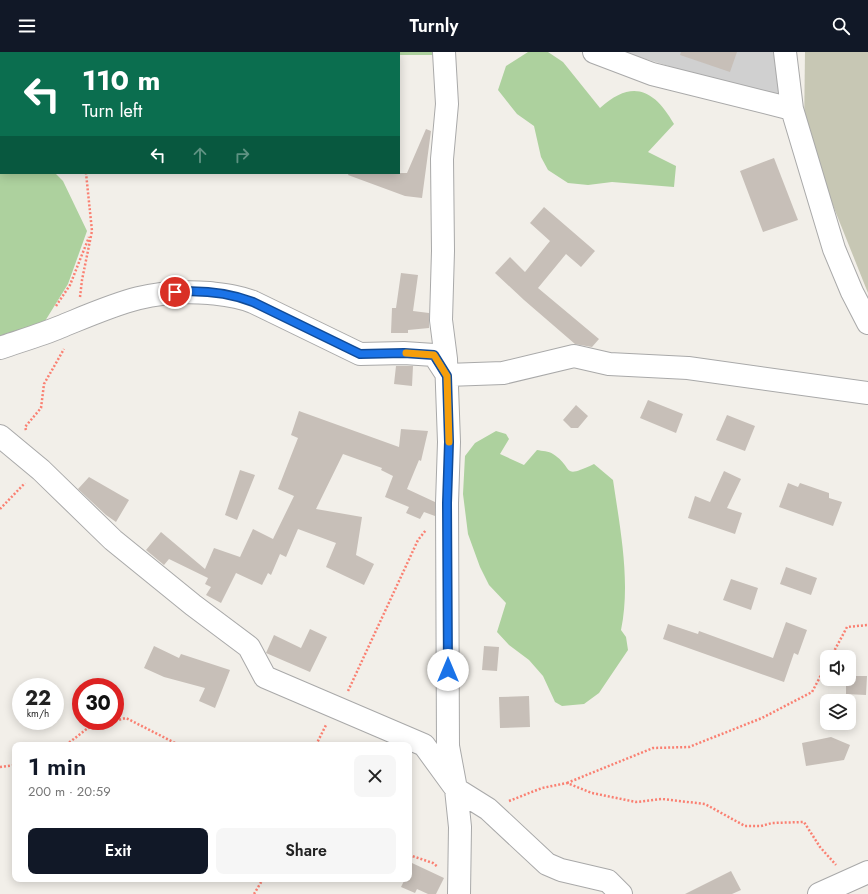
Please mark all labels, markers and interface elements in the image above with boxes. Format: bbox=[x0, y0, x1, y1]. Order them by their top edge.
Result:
text: Turnly bbox=[410, 13, 458, 39]
icon: menu bbox=[16, 15, 38, 37]
icon: search bbox=[830, 15, 852, 37]
text: 110 m bbox=[82, 60, 160, 101]
icon: left bbox=[16, 68, 68, 120]
text: Turn left bbox=[82, 98, 142, 124]
icon: left bbox=[147, 144, 169, 166]
icon: ahead bbox=[189, 144, 211, 166]
icon: right bbox=[231, 144, 253, 166]
pin bbox=[158, 275, 192, 309]
icon: arrive bbox=[164, 281, 186, 303]
position arrow bbox=[427, 649, 469, 691]
map controls bbox=[820, 650, 856, 730]
button: sound bbox=[820, 650, 856, 686]
speed limit sign: 30 bbox=[72, 678, 124, 730]
text: 22 bbox=[25, 684, 51, 713]
button: layers bbox=[820, 694, 856, 730]
text: km/h bbox=[27, 706, 49, 721]
text: 1 min bbox=[28, 749, 86, 784]
button: close bbox=[354, 755, 396, 797]
text: 200 m · 20:59 bbox=[28, 782, 111, 801]
button: Exit bbox=[28, 828, 208, 874]
button: Share bbox=[216, 828, 396, 874]

